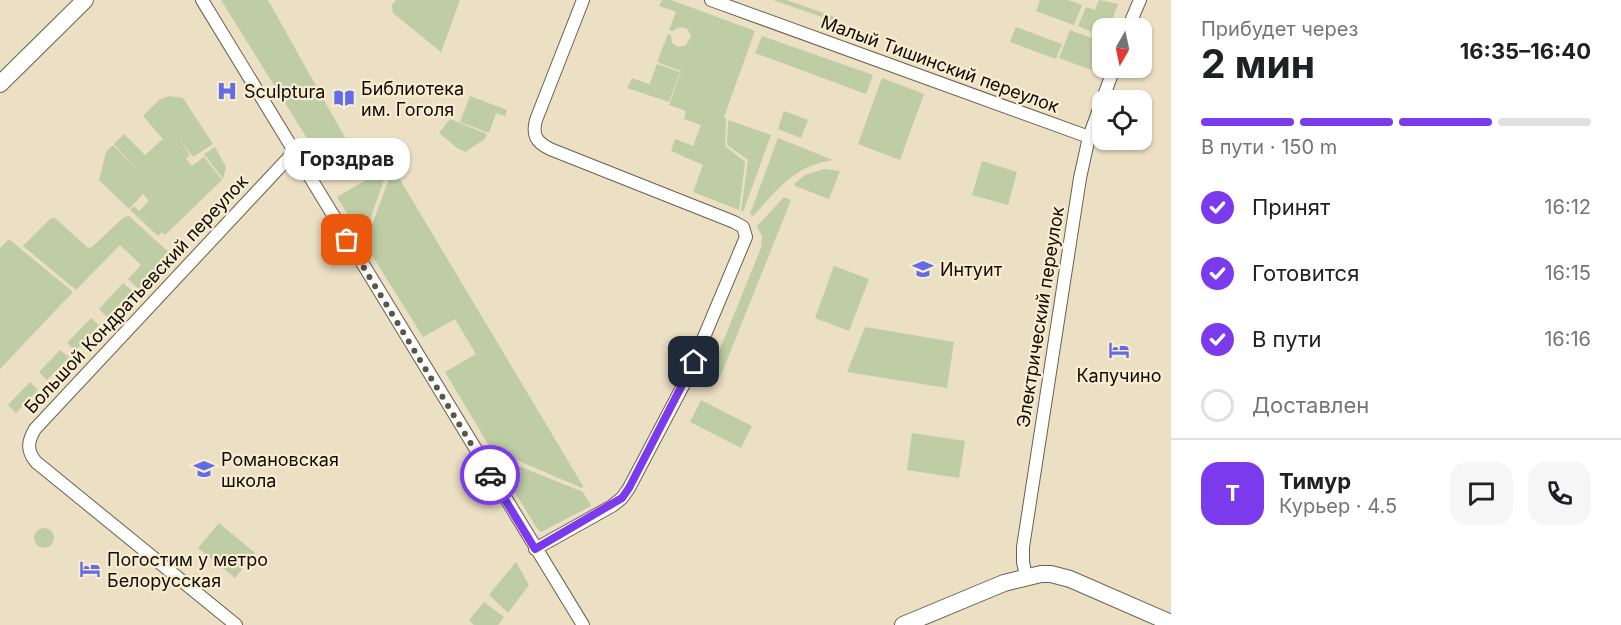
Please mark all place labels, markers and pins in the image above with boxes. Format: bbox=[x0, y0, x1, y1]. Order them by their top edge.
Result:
place label: Библиотека им. Гоголя bbox=[361, 78, 464, 120]
hospital icon: Sculptura bbox=[215, 79, 239, 103]
place label: Sculptura bbox=[244, 81, 325, 102]
library icon: Библиотека им. Гоголя bbox=[332, 86, 356, 110]
callout: Горздрав bbox=[284, 138, 410, 180]
pin bbox=[321, 214, 372, 265]
school or university icon: Интуит bbox=[911, 257, 935, 281]
place label: Интуит bbox=[940, 259, 1003, 280]
pin bbox=[668, 336, 719, 387]
hotel icon: Капучино bbox=[1107, 338, 1131, 362]
place label: Капучино bbox=[1076, 365, 1162, 386]
place label: Романовская школа bbox=[221, 449, 339, 491]
school or university icon: Романовская школа bbox=[192, 457, 216, 481]
place label: Погостим у метро Белорусская bbox=[107, 549, 268, 591]
hotel icon: Погостим у метро Белорусская bbox=[78, 557, 102, 581]

